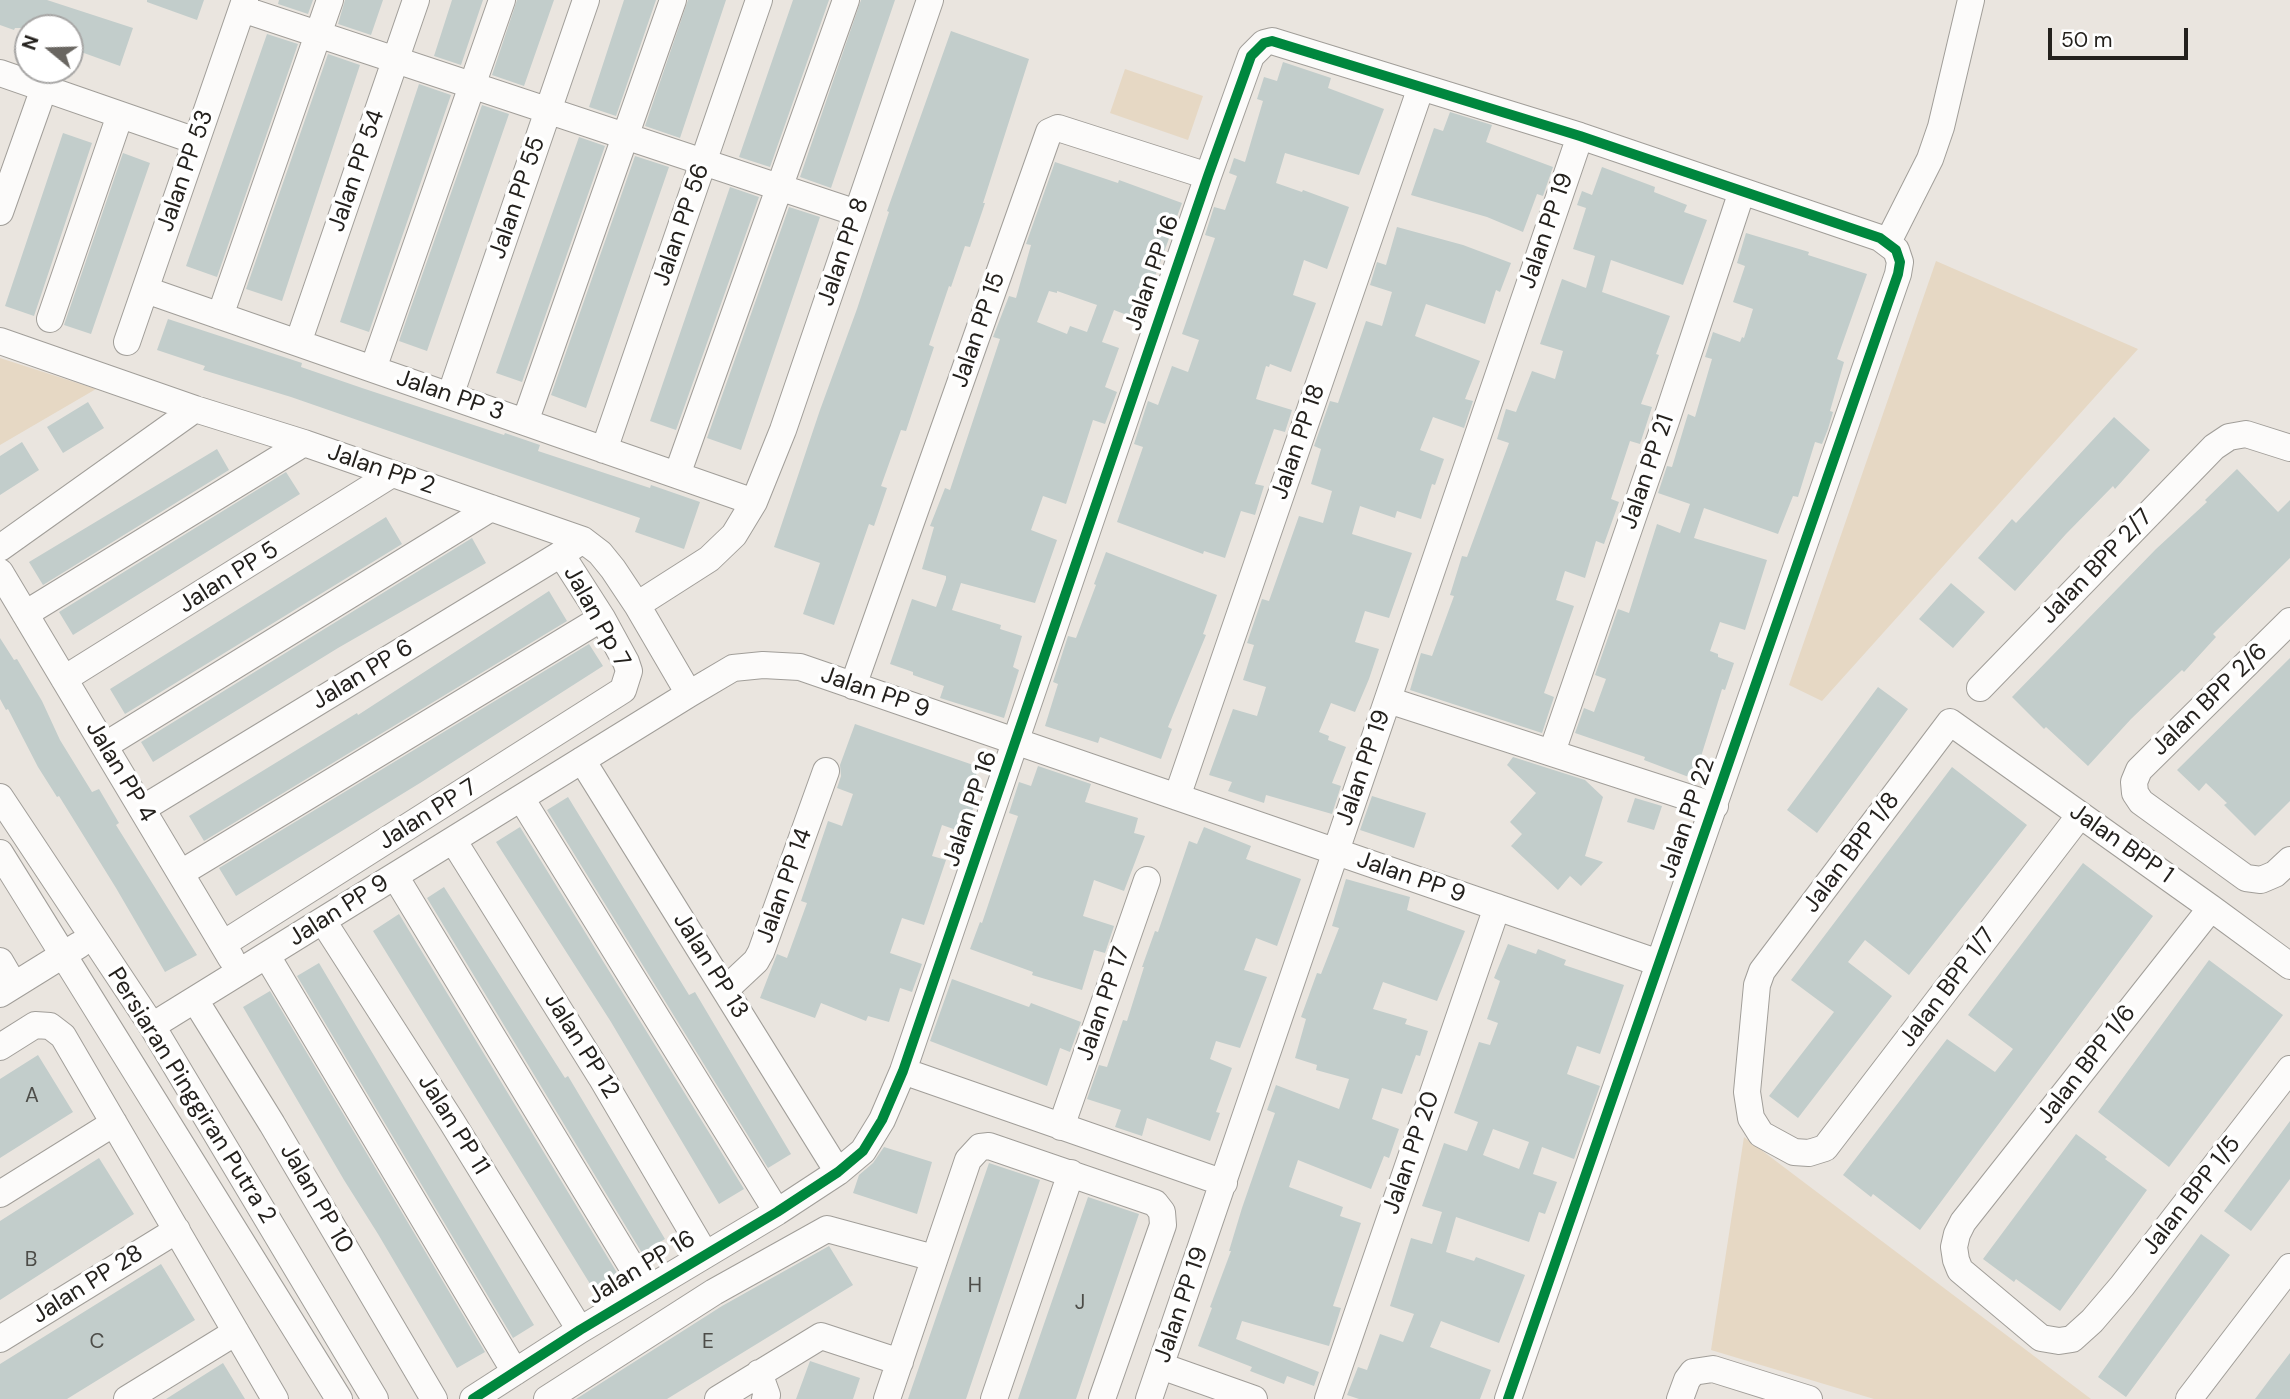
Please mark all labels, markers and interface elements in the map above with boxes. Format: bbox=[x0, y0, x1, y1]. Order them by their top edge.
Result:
north arrow bbox=[14, 14, 84, 84]
scale bar bbox=[2052, 14, 2192, 58]
text: 50 m bbox=[2061, 26, 2112, 54]
text: N bbox=[16, 32, 45, 53]
street label: Jalan PP 53 bbox=[152, 106, 220, 236]
street label: Jalan PP 54 bbox=[323, 106, 391, 236]
street label: Jalan PP 55 bbox=[484, 133, 552, 263]
street label: Jalan PP 56 bbox=[648, 160, 716, 290]
street label: Jalan PP 19 bbox=[1514, 169, 1580, 293]
street label: Jalan PP 8 bbox=[812, 194, 876, 310]
street label: Jalan PP 16 bbox=[1120, 211, 1186, 335]
street label: Jalan PP 15 bbox=[946, 269, 1012, 391]
street label: Jalan PP 3 bbox=[392, 364, 508, 428]
street label: Jalan PP 18 bbox=[1266, 381, 1332, 503]
street label: Jalan PP 21 bbox=[1615, 411, 1681, 533]
street label: Jalan PP 2 bbox=[324, 438, 438, 502]
street label: Jalan BPP 2/7 bbox=[2035, 504, 2159, 630]
street label: Jalan PP 5 bbox=[174, 536, 284, 620]
street label: Jalan Pp 7 bbox=[556, 561, 636, 673]
street label: Jalan PP 6 bbox=[307, 634, 419, 716]
street label: Jalan BPP 2/6 bbox=[2146, 638, 2274, 762]
street label: Jalan PP 9 bbox=[817, 661, 933, 725]
street label: Jalan PP 19 bbox=[1331, 706, 1397, 830]
street label: Jalan PP 4 bbox=[79, 716, 161, 828]
street label: Jalan PP 16 bbox=[938, 747, 1004, 871]
street label: Jalan PP 22 bbox=[1654, 754, 1722, 882]
street label: Jalan PP 7 bbox=[373, 773, 483, 857]
street label: Jalan BPP 1/8 bbox=[1797, 787, 1907, 919]
street label: Jalan BPP 1 bbox=[2064, 798, 2178, 890]
street label: Jalan PP 14 bbox=[751, 825, 819, 947]
street label: Jalan PP 9 bbox=[1353, 846, 1469, 910]
street label: Jalan PP 9 bbox=[283, 869, 395, 953]
street label: Jalan PP 13 bbox=[666, 908, 754, 1024]
street label: Jalan BPP 1/7 bbox=[1894, 923, 2002, 1053]
street label: Jalan PP 17 bbox=[1071, 943, 1137, 1065]
street label: Persiaran Pinggiran Putra 2 bbox=[100, 963, 282, 1229]
street label: Jalan PP 12 bbox=[537, 988, 625, 1104]
street label: Jalan BPP 1/6 bbox=[2031, 1000, 2143, 1130]
street label: Jalan PP 11 bbox=[411, 1070, 495, 1180]
house number: A bbox=[25, 1083, 39, 1109]
street label: Jalan PP 20 bbox=[1378, 1088, 1446, 1218]
street label: Jalan BPP 1/5 bbox=[2137, 1131, 2247, 1261]
street label: Jalan PP 10 bbox=[273, 1139, 359, 1259]
street label: Jalan PP 16 bbox=[583, 1225, 701, 1311]
street label: Jalan PP 28 bbox=[27, 1239, 149, 1331]
street label: Jalan PP 19 bbox=[1149, 1243, 1215, 1367]
house number: B bbox=[25, 1247, 37, 1273]
house number: H bbox=[968, 1273, 982, 1299]
house number: J bbox=[1075, 1290, 1085, 1316]
house number: C bbox=[89, 1329, 105, 1355]
house number: E bbox=[702, 1329, 714, 1355]

